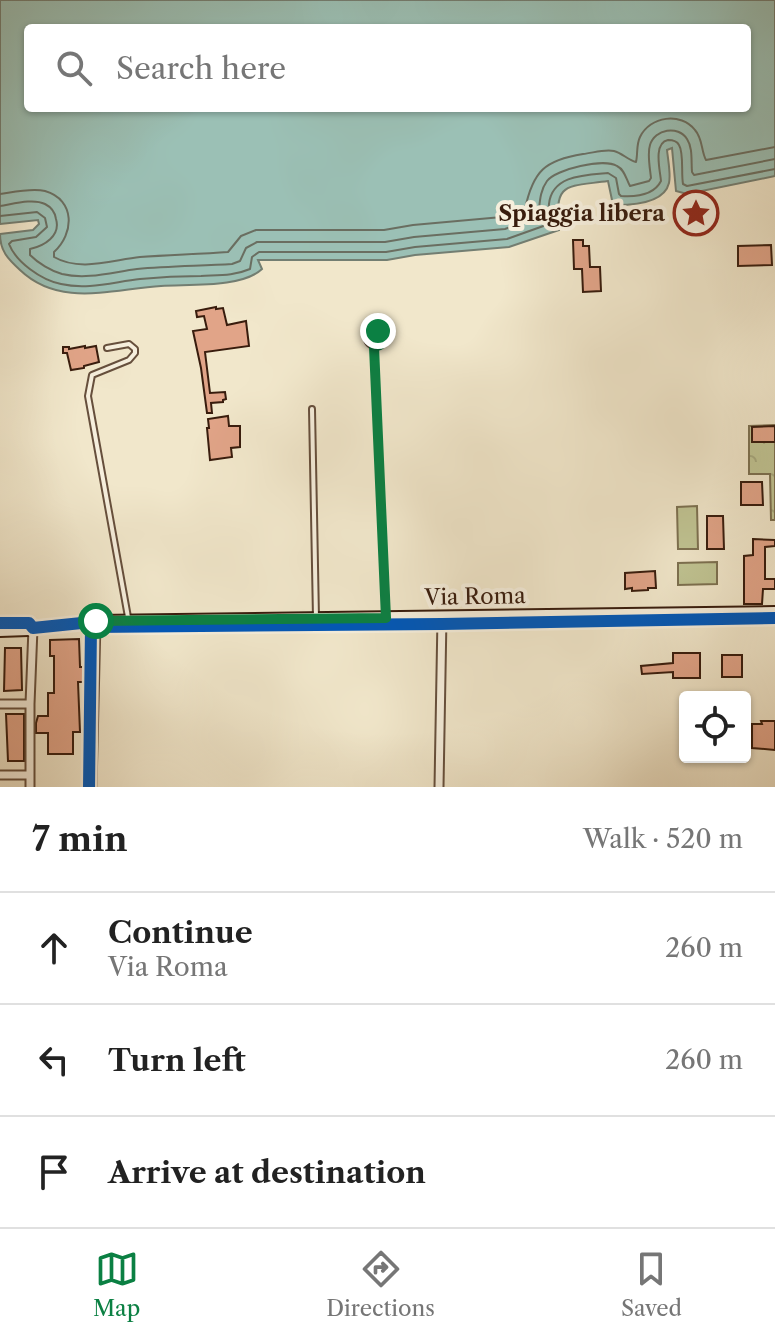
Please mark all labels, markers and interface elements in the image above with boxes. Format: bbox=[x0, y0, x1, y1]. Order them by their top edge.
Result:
search box bbox=[24, 24, 751, 112]
icon: search bbox=[52, 46, 96, 90]
text: Search here bbox=[116, 50, 286, 87]
place icon: Spiaggia libera bbox=[672, 189, 720, 237]
place label: Spiaggia libera bbox=[498, 200, 665, 227]
route end bbox=[360, 313, 396, 349]
street label: Via Roma bbox=[423, 582, 526, 611]
route start bbox=[78, 603, 114, 639]
map controls bbox=[679, 691, 751, 763]
button: locate bbox=[679, 691, 751, 763]
text: 7 min bbox=[32, 818, 128, 860]
text: Walk · 520 m bbox=[583, 823, 743, 855]
text: Continue bbox=[108, 914, 253, 951]
icon: ahead bbox=[32, 926, 76, 970]
text: 260 m bbox=[665, 932, 743, 964]
text: Via Roma bbox=[108, 951, 228, 983]
icon: left bbox=[32, 1038, 76, 1082]
text: Turn left bbox=[108, 1042, 245, 1079]
text: 260 m bbox=[665, 1044, 743, 1076]
icon: arrive bbox=[32, 1150, 76, 1194]
text: Arrive at destination bbox=[108, 1154, 426, 1191]
tab: Map bbox=[93, 1247, 140, 1322]
tab: Directions bbox=[326, 1247, 435, 1322]
tab: Saved bbox=[621, 1247, 682, 1322]

